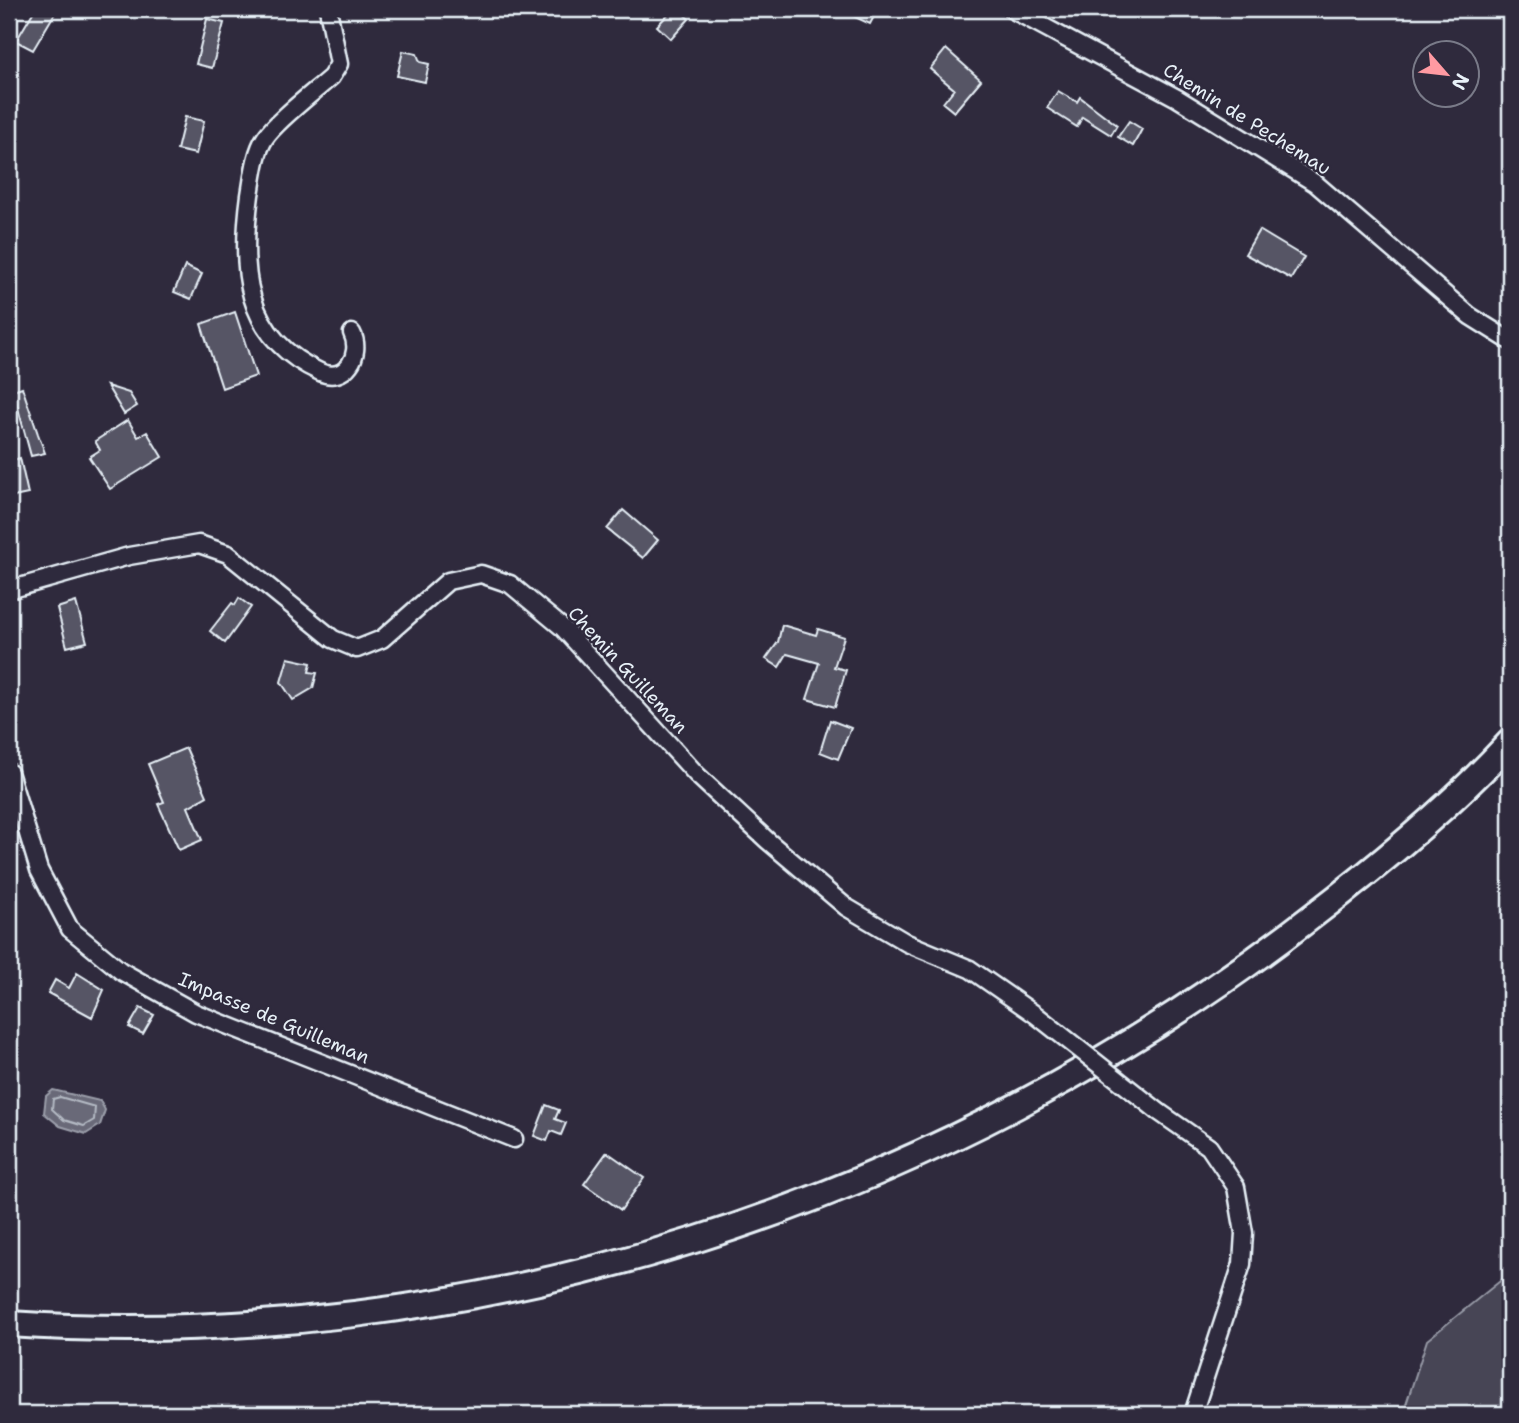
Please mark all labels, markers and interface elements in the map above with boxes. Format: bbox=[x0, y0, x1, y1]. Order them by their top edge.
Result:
north arrow bbox=[1410, 38, 1480, 108]
street label: Chemin de Pechemau bbox=[1158, 57, 1336, 181]
text: N bbox=[1446, 69, 1475, 94]
street label: Chemin Guilleman bbox=[563, 601, 693, 739]
street label: Impasse de Guilleman bbox=[175, 966, 373, 1070]

